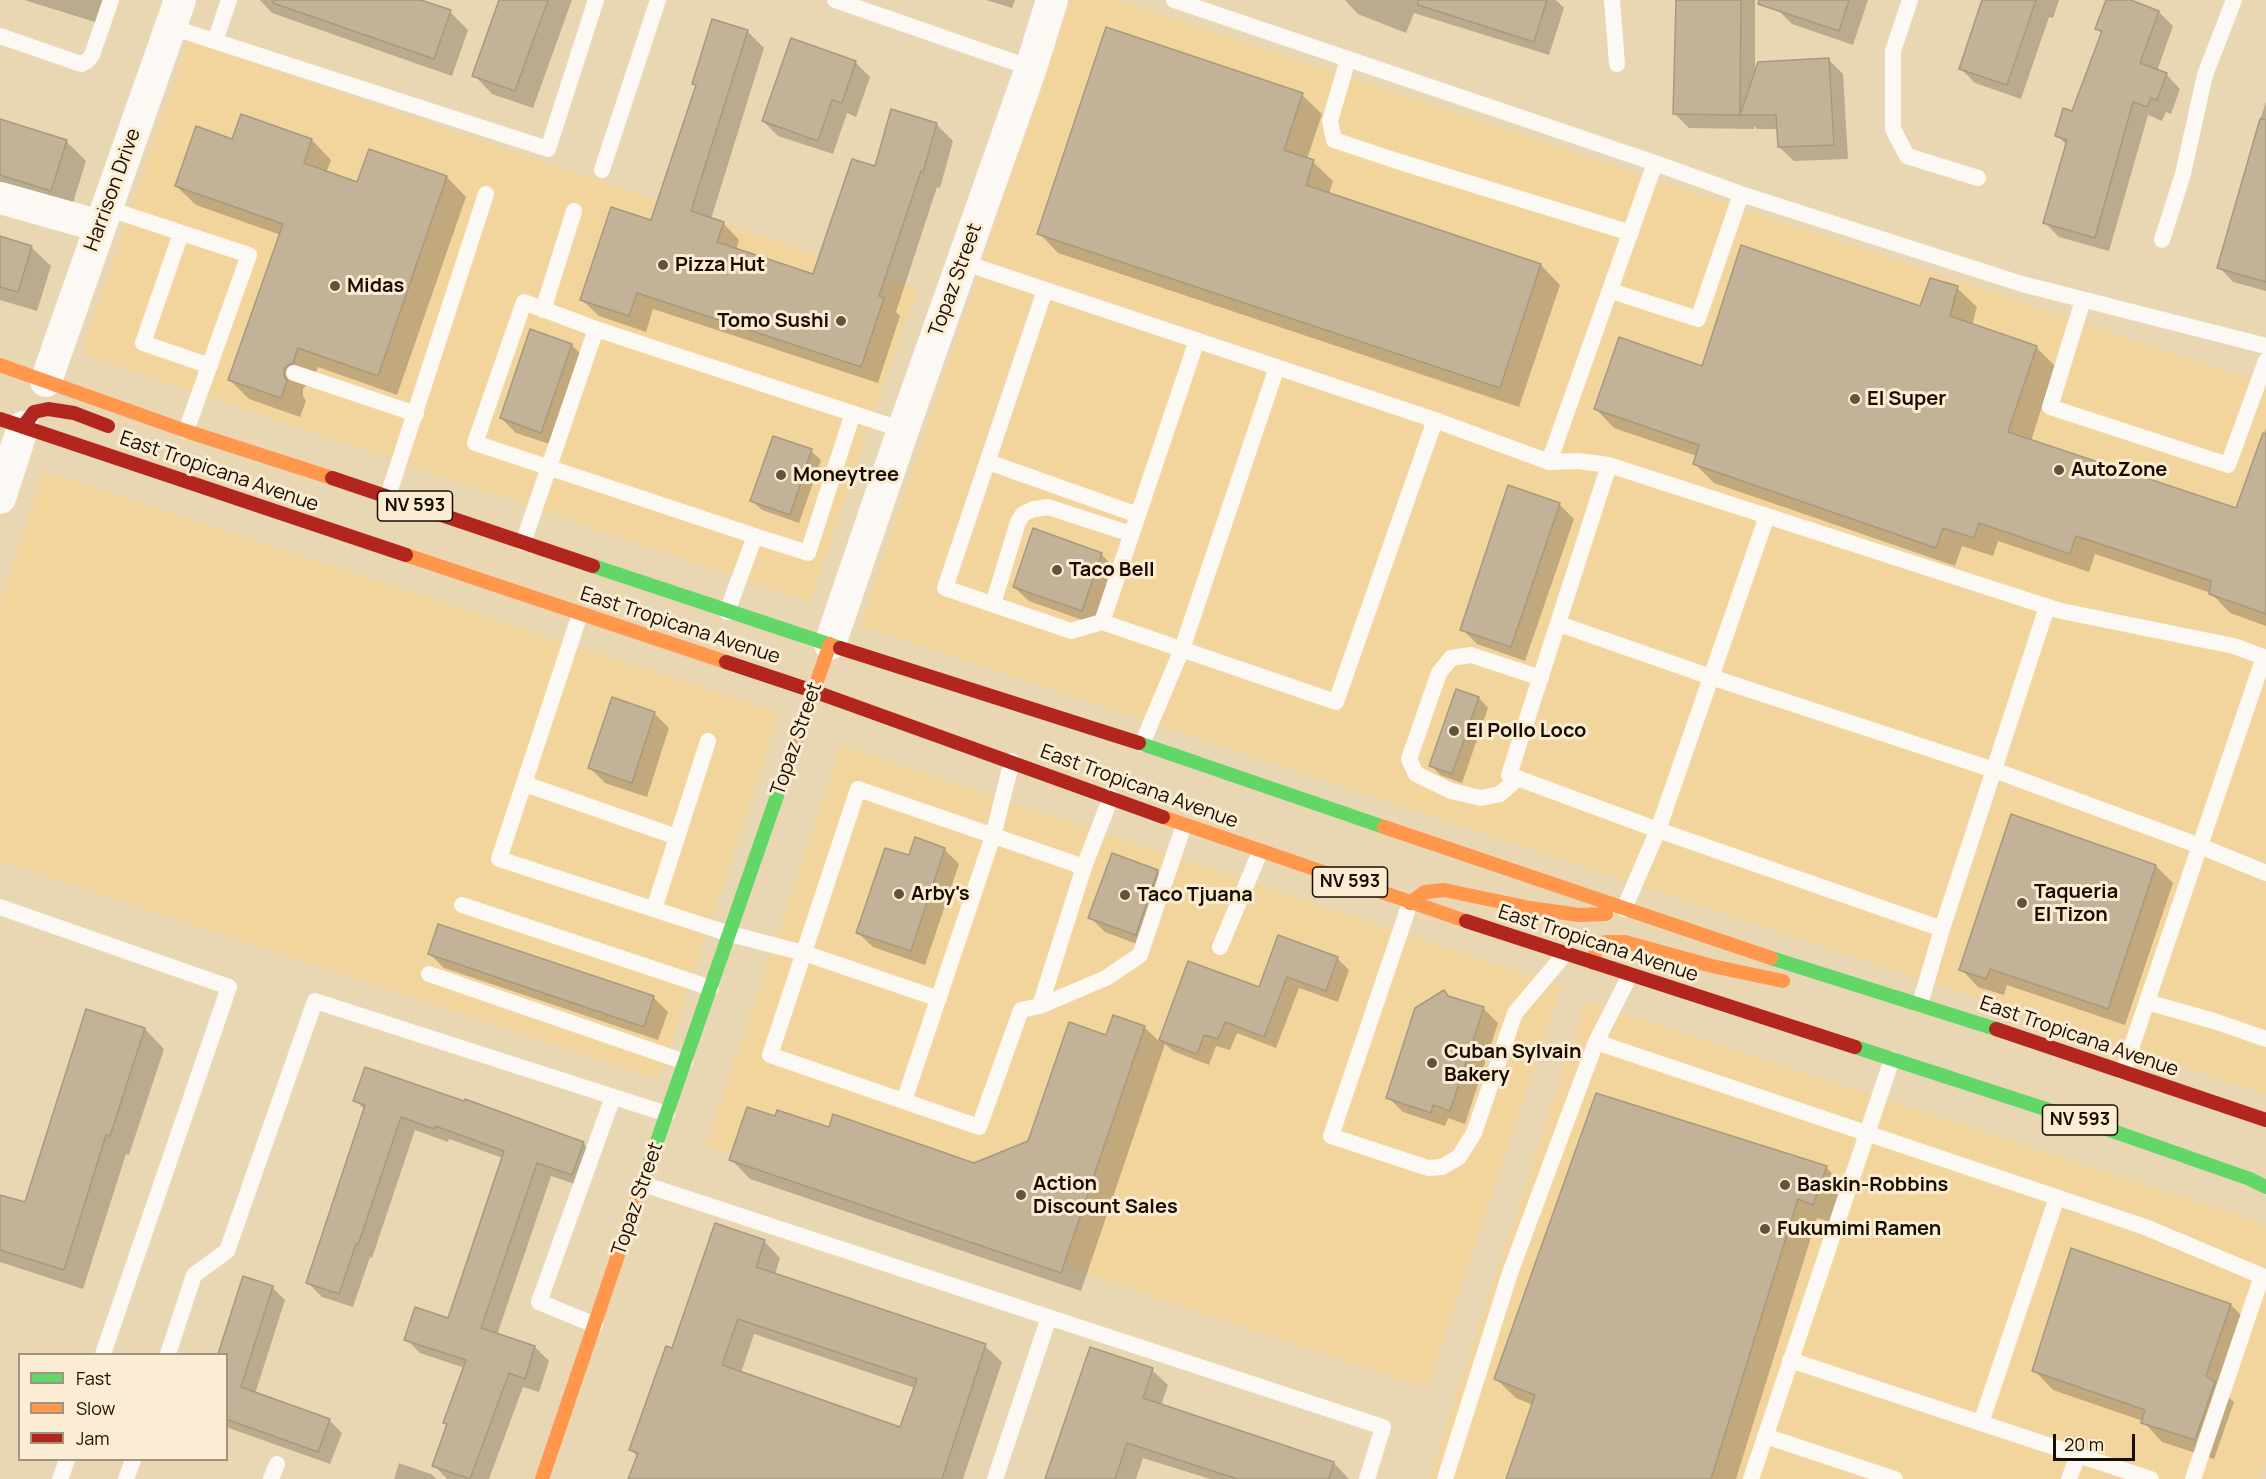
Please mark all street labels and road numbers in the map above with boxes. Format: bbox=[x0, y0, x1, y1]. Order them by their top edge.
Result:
street label: Harrison Drive bbox=[80, 125, 146, 255]
street label: Topaz Street bbox=[924, 220, 988, 340]
street label: East Tropicana Avenue bbox=[116, 427, 322, 517]
road number: NV 593 bbox=[378, 491, 452, 521]
street label: East Tropicana Avenue bbox=[577, 582, 783, 670]
street label: Topaz Street bbox=[766, 679, 828, 799]
street label: East Tropicana Avenue bbox=[1037, 740, 1241, 834]
road number: NV 593 bbox=[1312, 867, 1388, 897]
street label: East Tropicana Avenue bbox=[1495, 900, 1701, 988]
street label: East Tropicana Avenue bbox=[1976, 992, 2182, 1082]
road number: NV 593 bbox=[2042, 1105, 2118, 1135]
street label: Topaz Street bbox=[607, 1139, 669, 1259]

